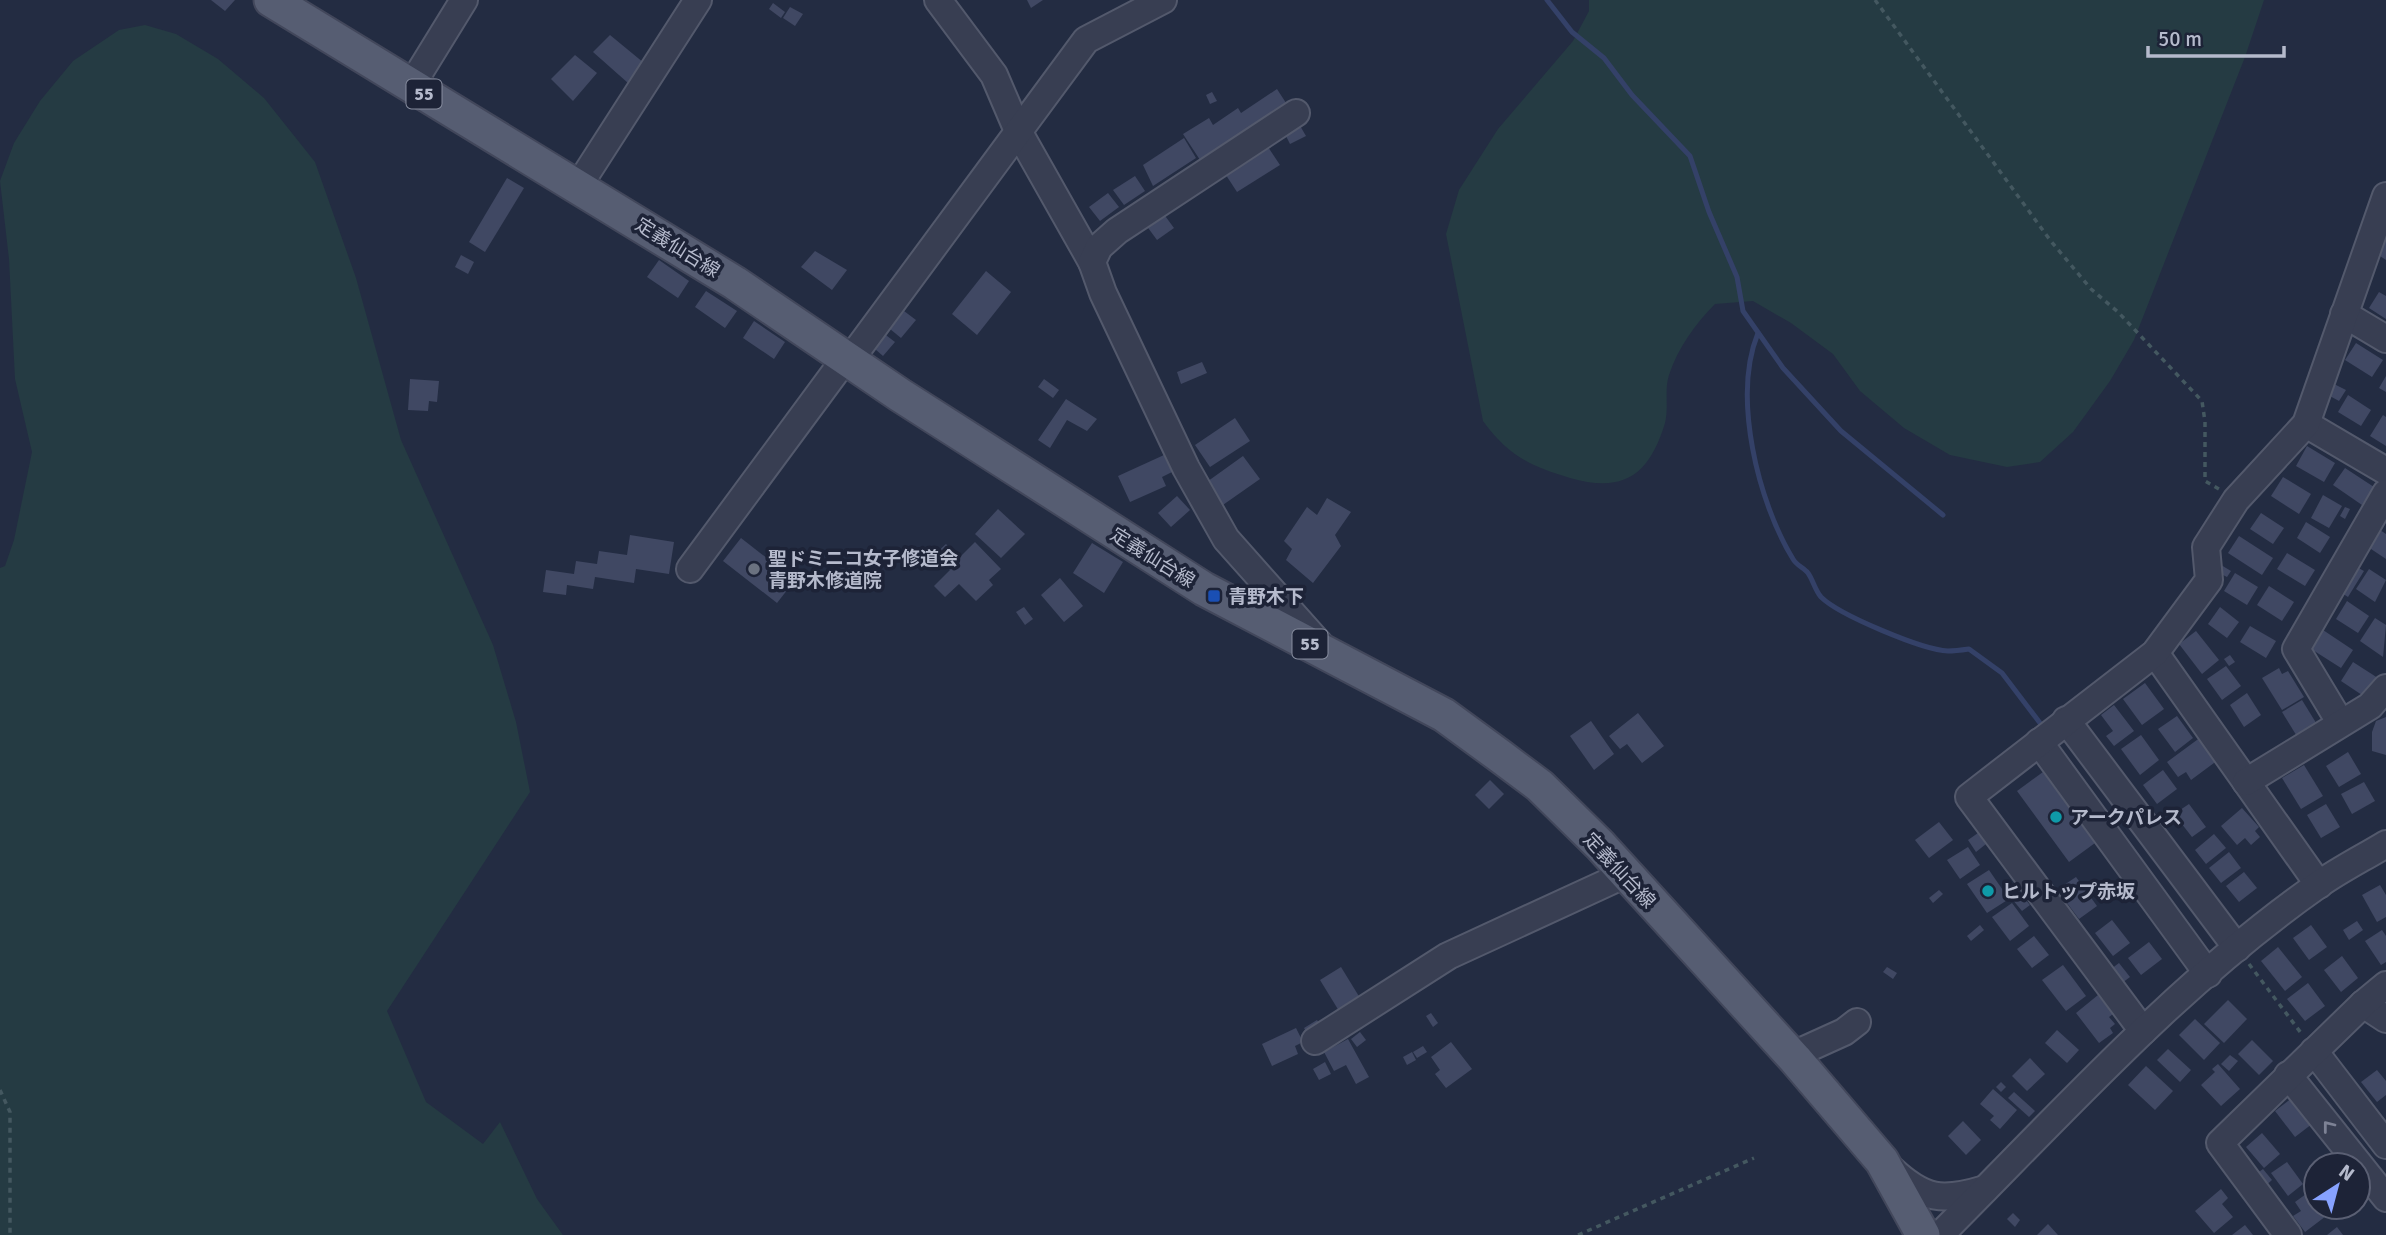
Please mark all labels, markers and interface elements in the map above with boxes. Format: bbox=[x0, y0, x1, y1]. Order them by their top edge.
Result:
scale bar bbox=[2148, 14, 2284, 58]
text: 50 m bbox=[2158, 26, 2202, 52]
road number: 55 bbox=[406, 80, 442, 108]
street label: 定義仙台線 bbox=[631, 212, 724, 283]
street label: 定義仙台線 bbox=[1106, 522, 1199, 593]
place label: 聖ドミニコ女子修道会 青野木修道院 bbox=[768, 547, 958, 593]
marker: 聖ドミニコ女子修道会 青野木修道院 bbox=[746, 561, 762, 577]
place label: 青野木下 bbox=[1228, 585, 1304, 609]
marker: 青野木下 bbox=[1206, 588, 1222, 604]
road number: 55 bbox=[1292, 630, 1328, 658]
place label: アークパレス bbox=[2070, 806, 2182, 830]
marker: アークパレス bbox=[2048, 809, 2064, 825]
street label: 定義仙台線 bbox=[1578, 828, 1660, 914]
place label: ヒルトップ赤坂 bbox=[2002, 880, 2135, 904]
marker: ヒルトップ赤坂 bbox=[1980, 883, 1996, 899]
one-way arrow bbox=[2324, 1121, 2337, 1133]
north arrow bbox=[2302, 1151, 2372, 1221]
text: N bbox=[2334, 1159, 2359, 1187]

